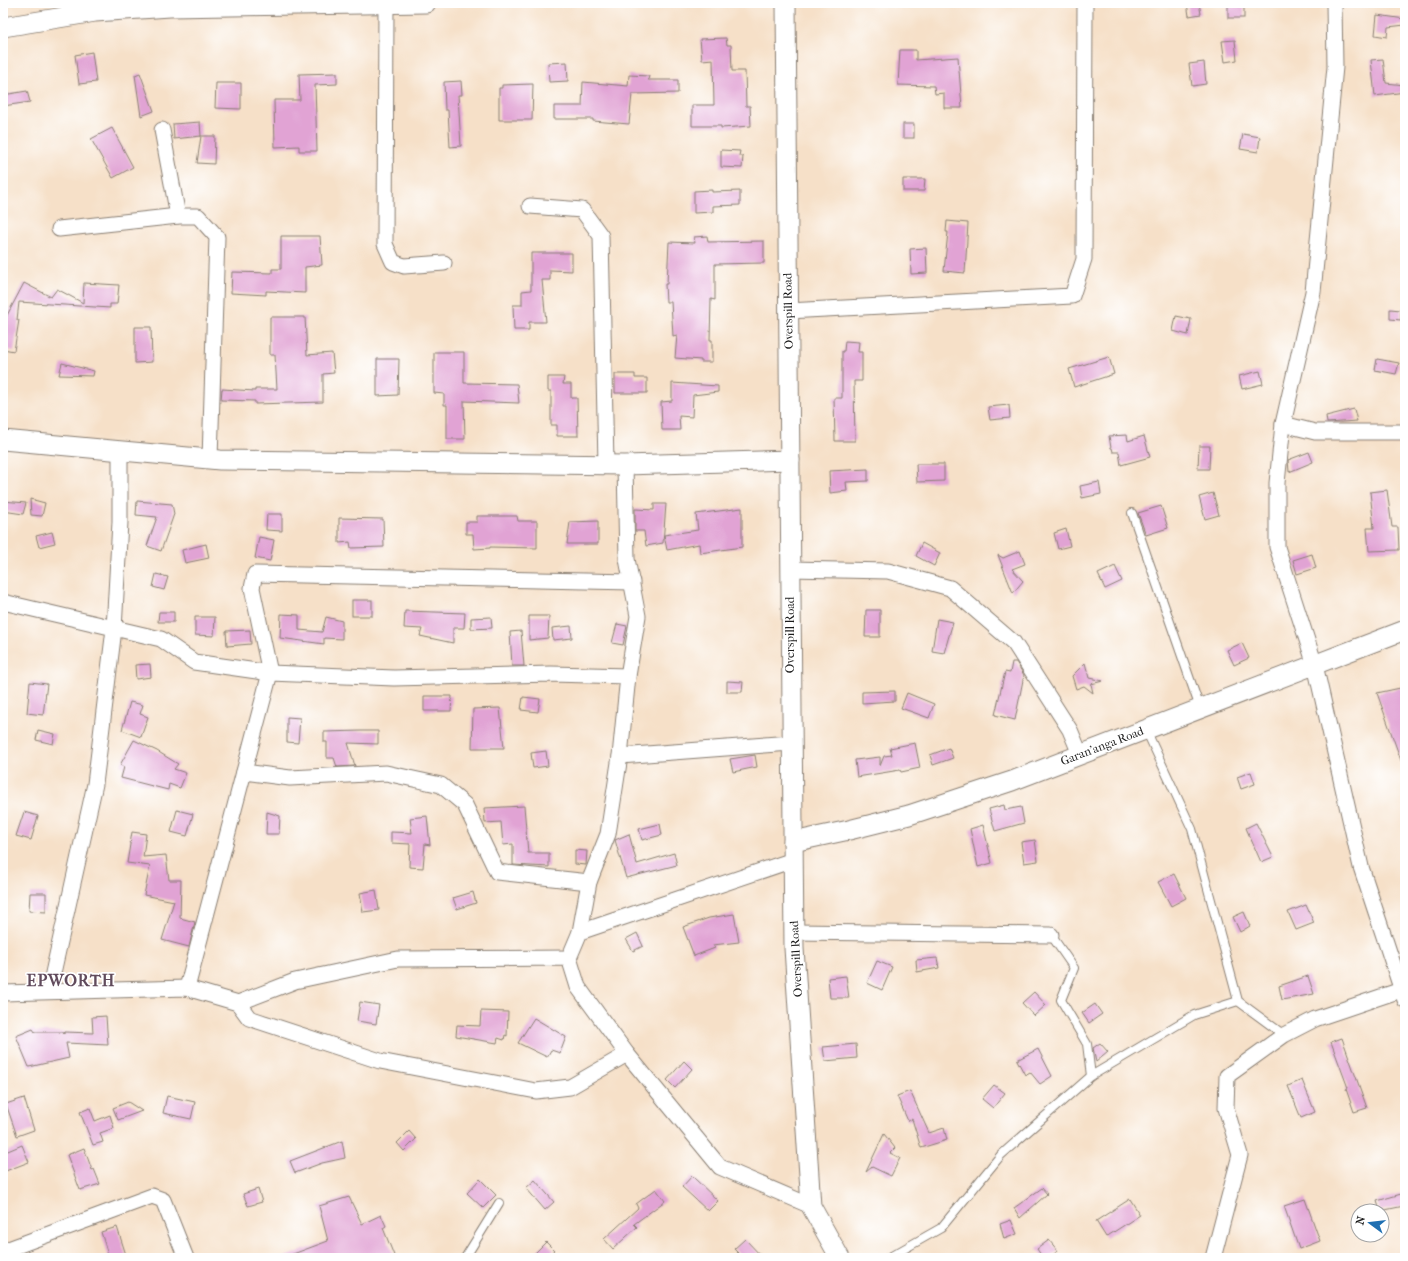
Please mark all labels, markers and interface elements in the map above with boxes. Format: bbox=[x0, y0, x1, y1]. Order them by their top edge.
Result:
street label: Overspill Road bbox=[780, 272, 796, 349]
street label: Overspill Road bbox=[783, 596, 797, 673]
street label: Garan'anga Road bbox=[1059, 724, 1146, 768]
street label: Overspill Road bbox=[787, 920, 805, 998]
district label: EPWORTH bbox=[27, 971, 115, 990]
north arrow bbox=[1350, 1203, 1390, 1243]
text: N bbox=[1353, 1214, 1368, 1226]

